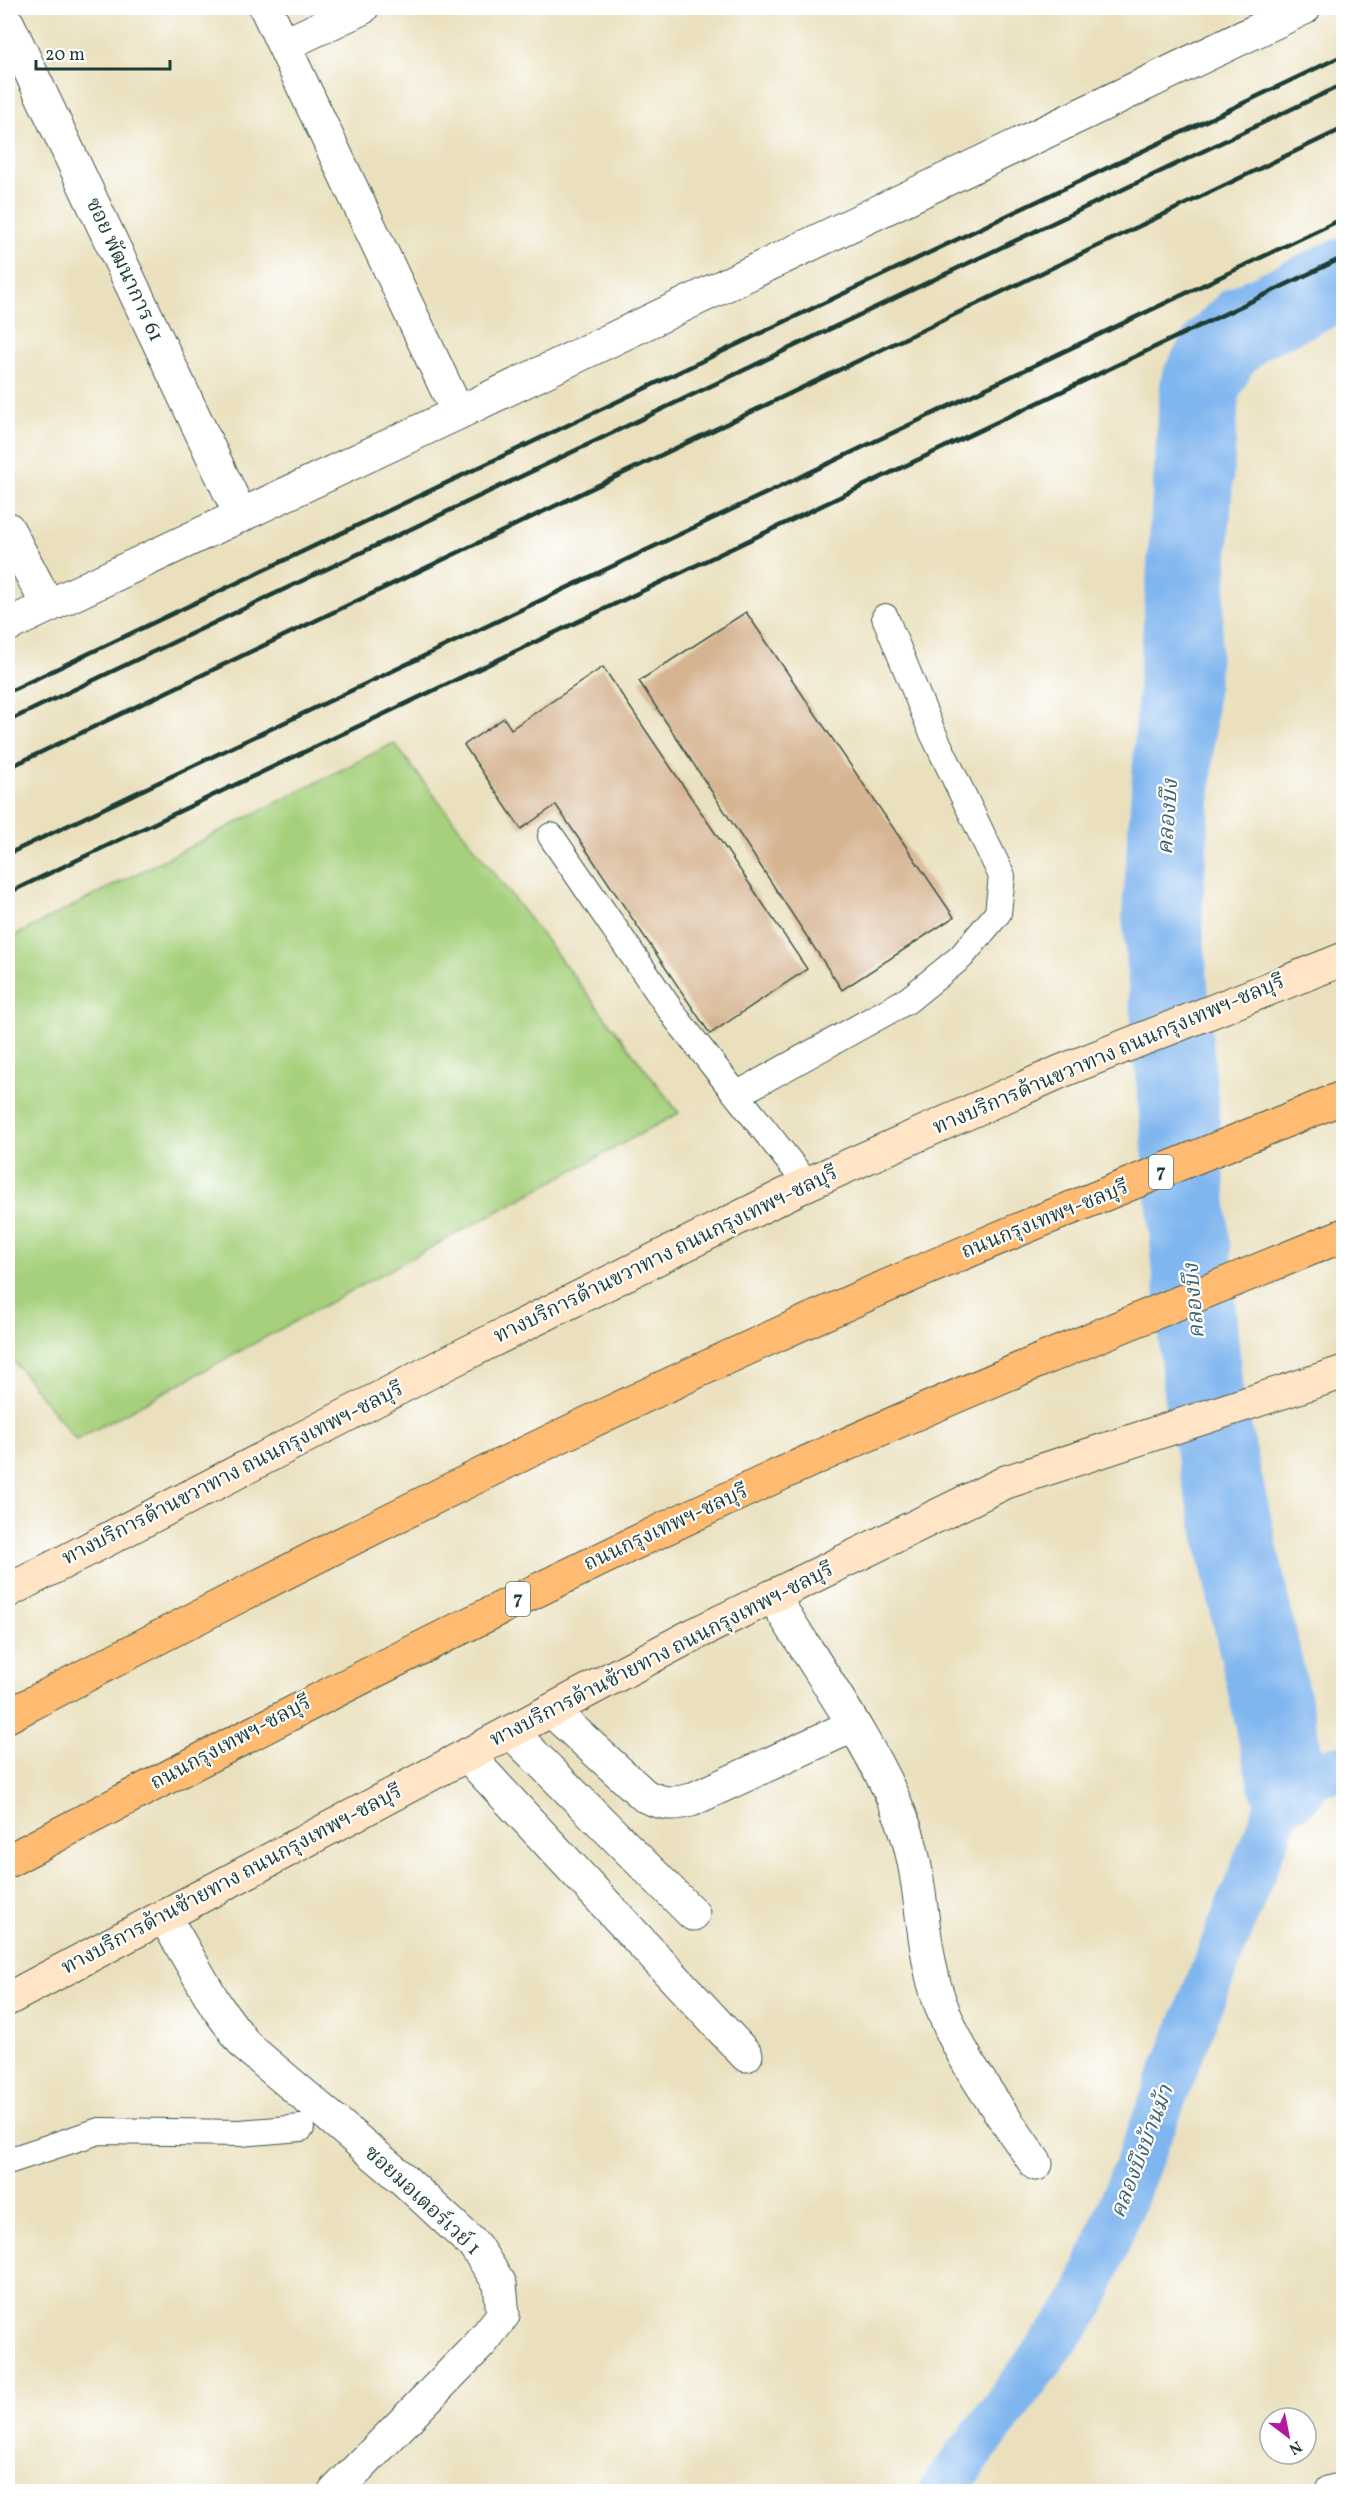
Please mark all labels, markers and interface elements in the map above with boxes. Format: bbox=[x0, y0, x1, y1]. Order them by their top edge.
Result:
scale bar bbox=[36, 33, 170, 71]
text: 20 m bbox=[45, 43, 85, 68]
street label: ซอย พัฒนาการ 61 bbox=[78, 193, 170, 347]
water label: คลองบึง bbox=[1151, 777, 1187, 856]
street label: ทางบริการด้านขวาทาง ถนนกรุงเทพฯ-ชลบุรี bbox=[929, 968, 1289, 1142]
road number: 7 bbox=[1149, 1155, 1173, 1189]
street label: ทางบริการด้านขวาทาง ถนนกรุงเทพฯ-ชลบุรี bbox=[489, 1159, 843, 1351]
street label: ถนนกรุงเทพฯ-ชลบุรี bbox=[957, 1173, 1133, 1267]
water label: คลองบึง bbox=[1176, 1261, 1214, 1340]
street label: ทางบริการด้านขวาทาง ถนนกรุงเทพฯ-ชลบุรี bbox=[57, 1375, 409, 1573]
street label: ถนนกรุงเทพฯ-ชลบุรี bbox=[579, 1477, 753, 1579]
street label: ทางบริการด้านซ้ายทาง ถนนกรุงเทพฯ-ชลบุรี bbox=[485, 1555, 839, 1755]
road number: 7 bbox=[506, 1582, 530, 1616]
street label: ถนนกรุงเทพฯ-ชลบุรี bbox=[145, 1688, 317, 1798]
street label: ทางบริการด้านซ้ายทาง ถนนกรุงเทพฯ-ชลบุรี bbox=[57, 1778, 407, 1982]
water label: คลองบึงบ้านม้า bbox=[1103, 2080, 1183, 2223]
street label: ซอยมอเตอร์เวย์ 1 bbox=[357, 2139, 487, 2263]
north arrow bbox=[1258, 2406, 1318, 2466]
text: N bbox=[1284, 2435, 1306, 2460]

